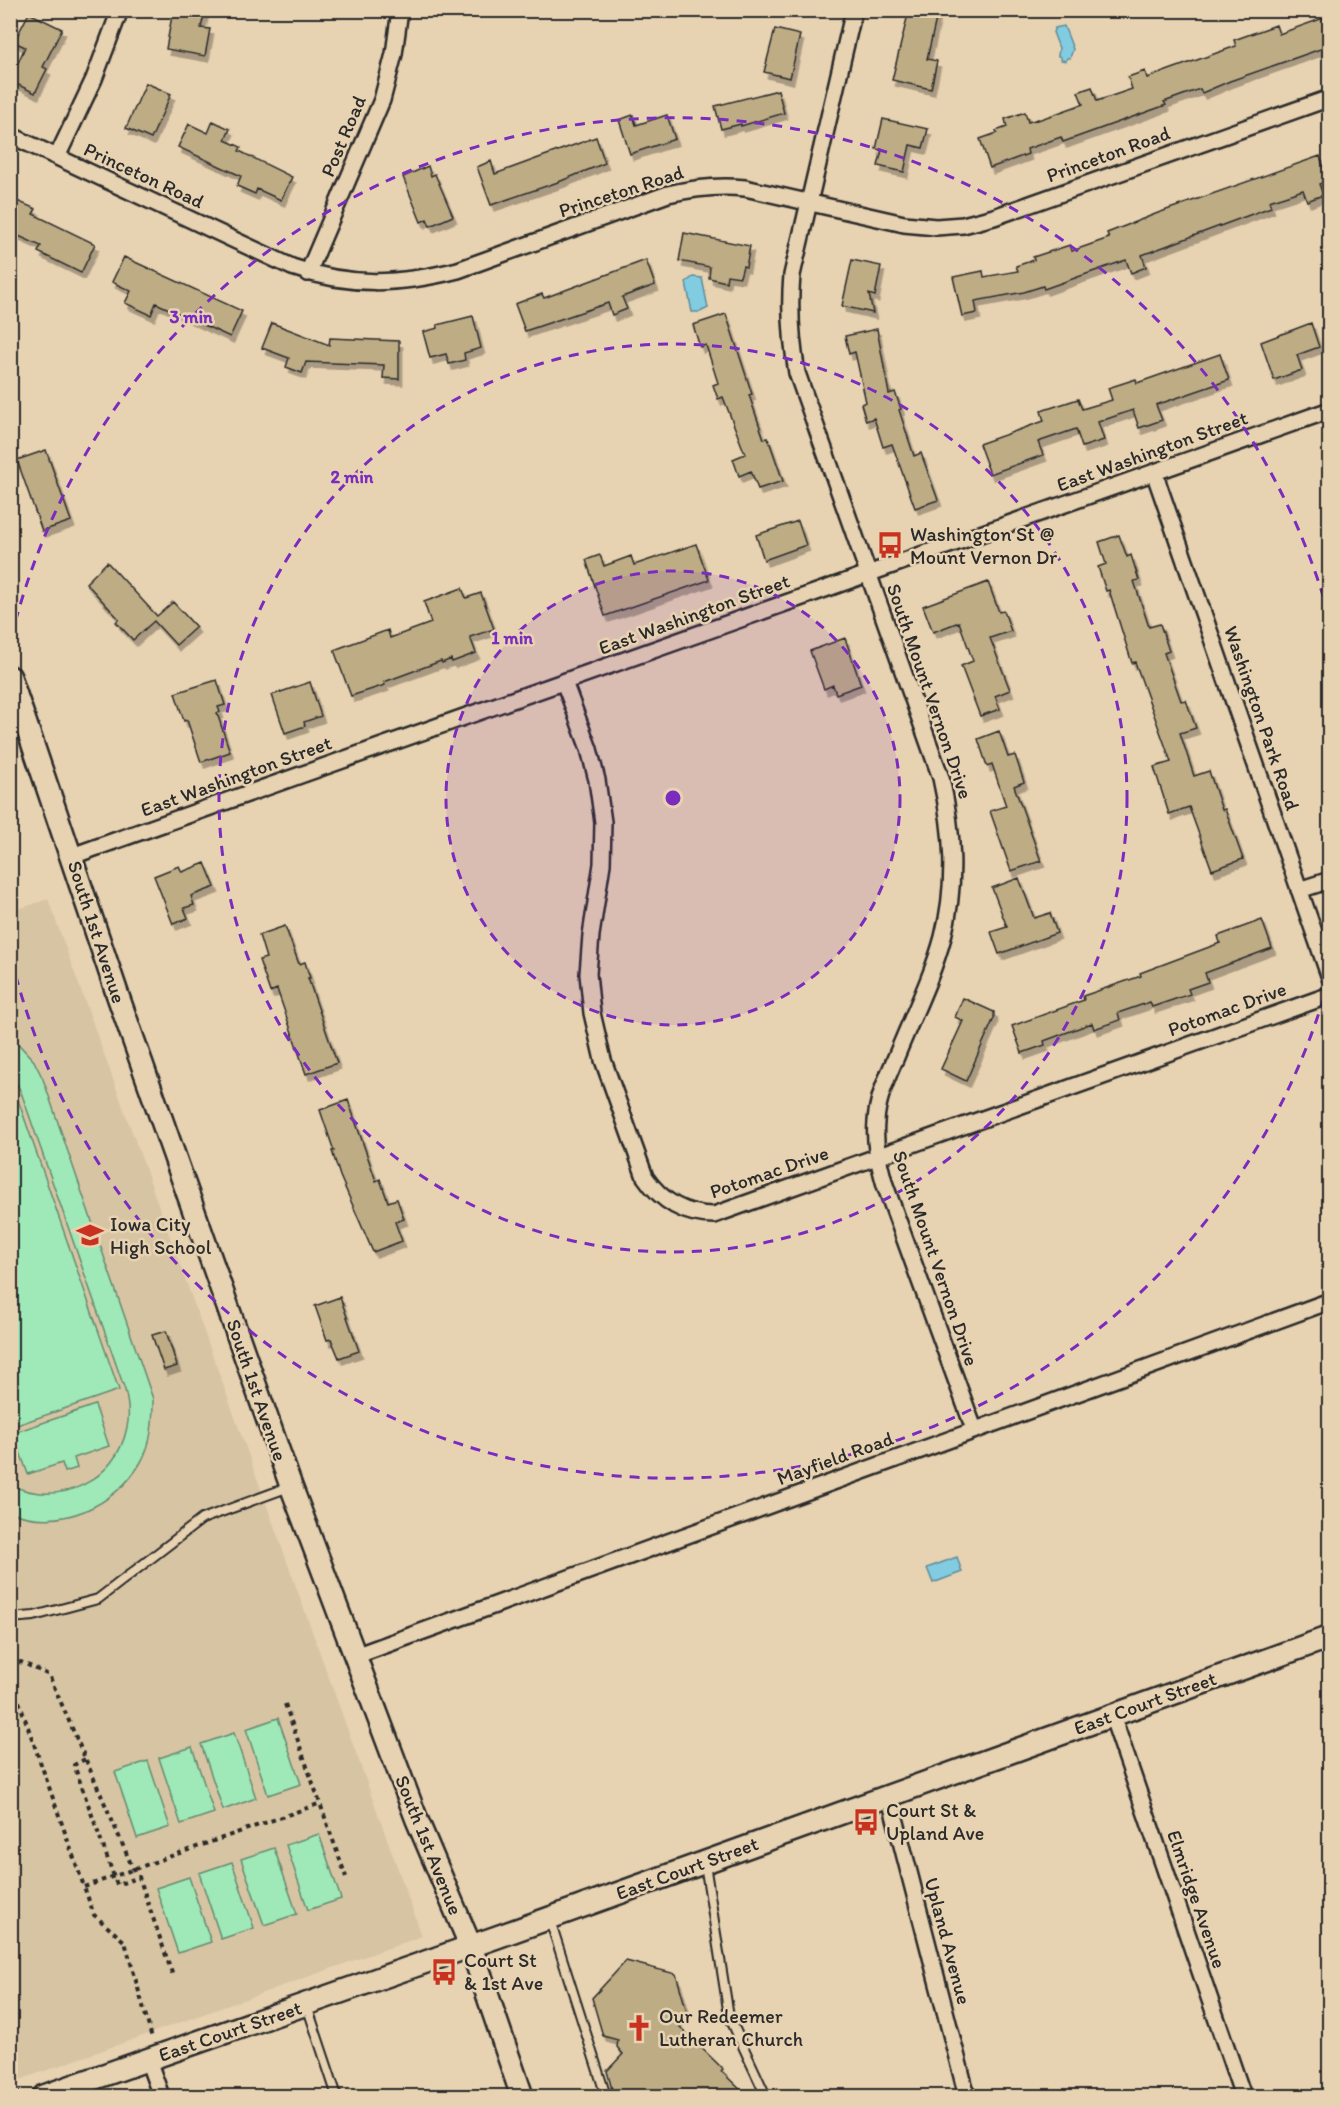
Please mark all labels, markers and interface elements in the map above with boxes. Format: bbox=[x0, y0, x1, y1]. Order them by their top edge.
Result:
street label: Post Road bbox=[315, 92, 371, 180]
street label: Princeton Road bbox=[1043, 120, 1173, 187]
street label: Princeton Road bbox=[80, 137, 208, 213]
street label: Princeton Road bbox=[556, 159, 687, 222]
text: 3 min bbox=[169, 306, 213, 328]
street label: East Washington Street bbox=[1053, 405, 1251, 497]
text: 2 min bbox=[331, 466, 374, 488]
place label: Washington St @ Mount Vernon Dr bbox=[910, 522, 1057, 569]
bus stop icon: Washington St @ Mount Vernon Dr bbox=[875, 530, 905, 560]
street label: East Washington Street bbox=[595, 568, 793, 660]
street label: South Mount Vernon Drive bbox=[882, 580, 978, 802]
street label: Washington Park Road bbox=[1219, 622, 1305, 814]
text: 1 min bbox=[491, 627, 533, 649]
street label: East Washington Street bbox=[137, 730, 335, 822]
centre of rings bbox=[663, 788, 683, 808]
street label: South 1st Avenue bbox=[63, 858, 131, 1006]
street label: Potomac Drive bbox=[1165, 977, 1289, 1041]
street label: Potomac Drive bbox=[706, 1140, 832, 1204]
street label: South Mount Vernon Drive bbox=[888, 1147, 984, 1369]
place label: Iowa City High School bbox=[110, 1212, 212, 1259]
school or university icon: Iowa City High School bbox=[75, 1220, 105, 1250]
street label: South 1st Avenue bbox=[221, 1316, 293, 1464]
street label: Mayfield Road bbox=[773, 1426, 897, 1490]
street label: East Court Street bbox=[1071, 1666, 1219, 1740]
street label: South 1st Avenue bbox=[390, 1772, 468, 1918]
place label: Court St & Upland Ave bbox=[886, 1798, 984, 1845]
bus stop icon: Court St & Upland Ave bbox=[851, 1807, 881, 1837]
street label: Elmridge Avenue bbox=[1162, 1827, 1232, 1971]
street label: East Court Street bbox=[613, 1831, 761, 1905]
street label: Upland Avenue bbox=[920, 1875, 976, 2007]
place label: Court St & 1st Ave bbox=[464, 1948, 543, 1995]
bus stop icon: Court St & 1st Ave bbox=[429, 1957, 459, 1987]
street label: East Court Street bbox=[155, 1995, 305, 2067]
place label: Our Redeemer Lutheran Church bbox=[659, 2004, 803, 2051]
church icon: Our Redeemer Lutheran Church bbox=[624, 2013, 654, 2043]

